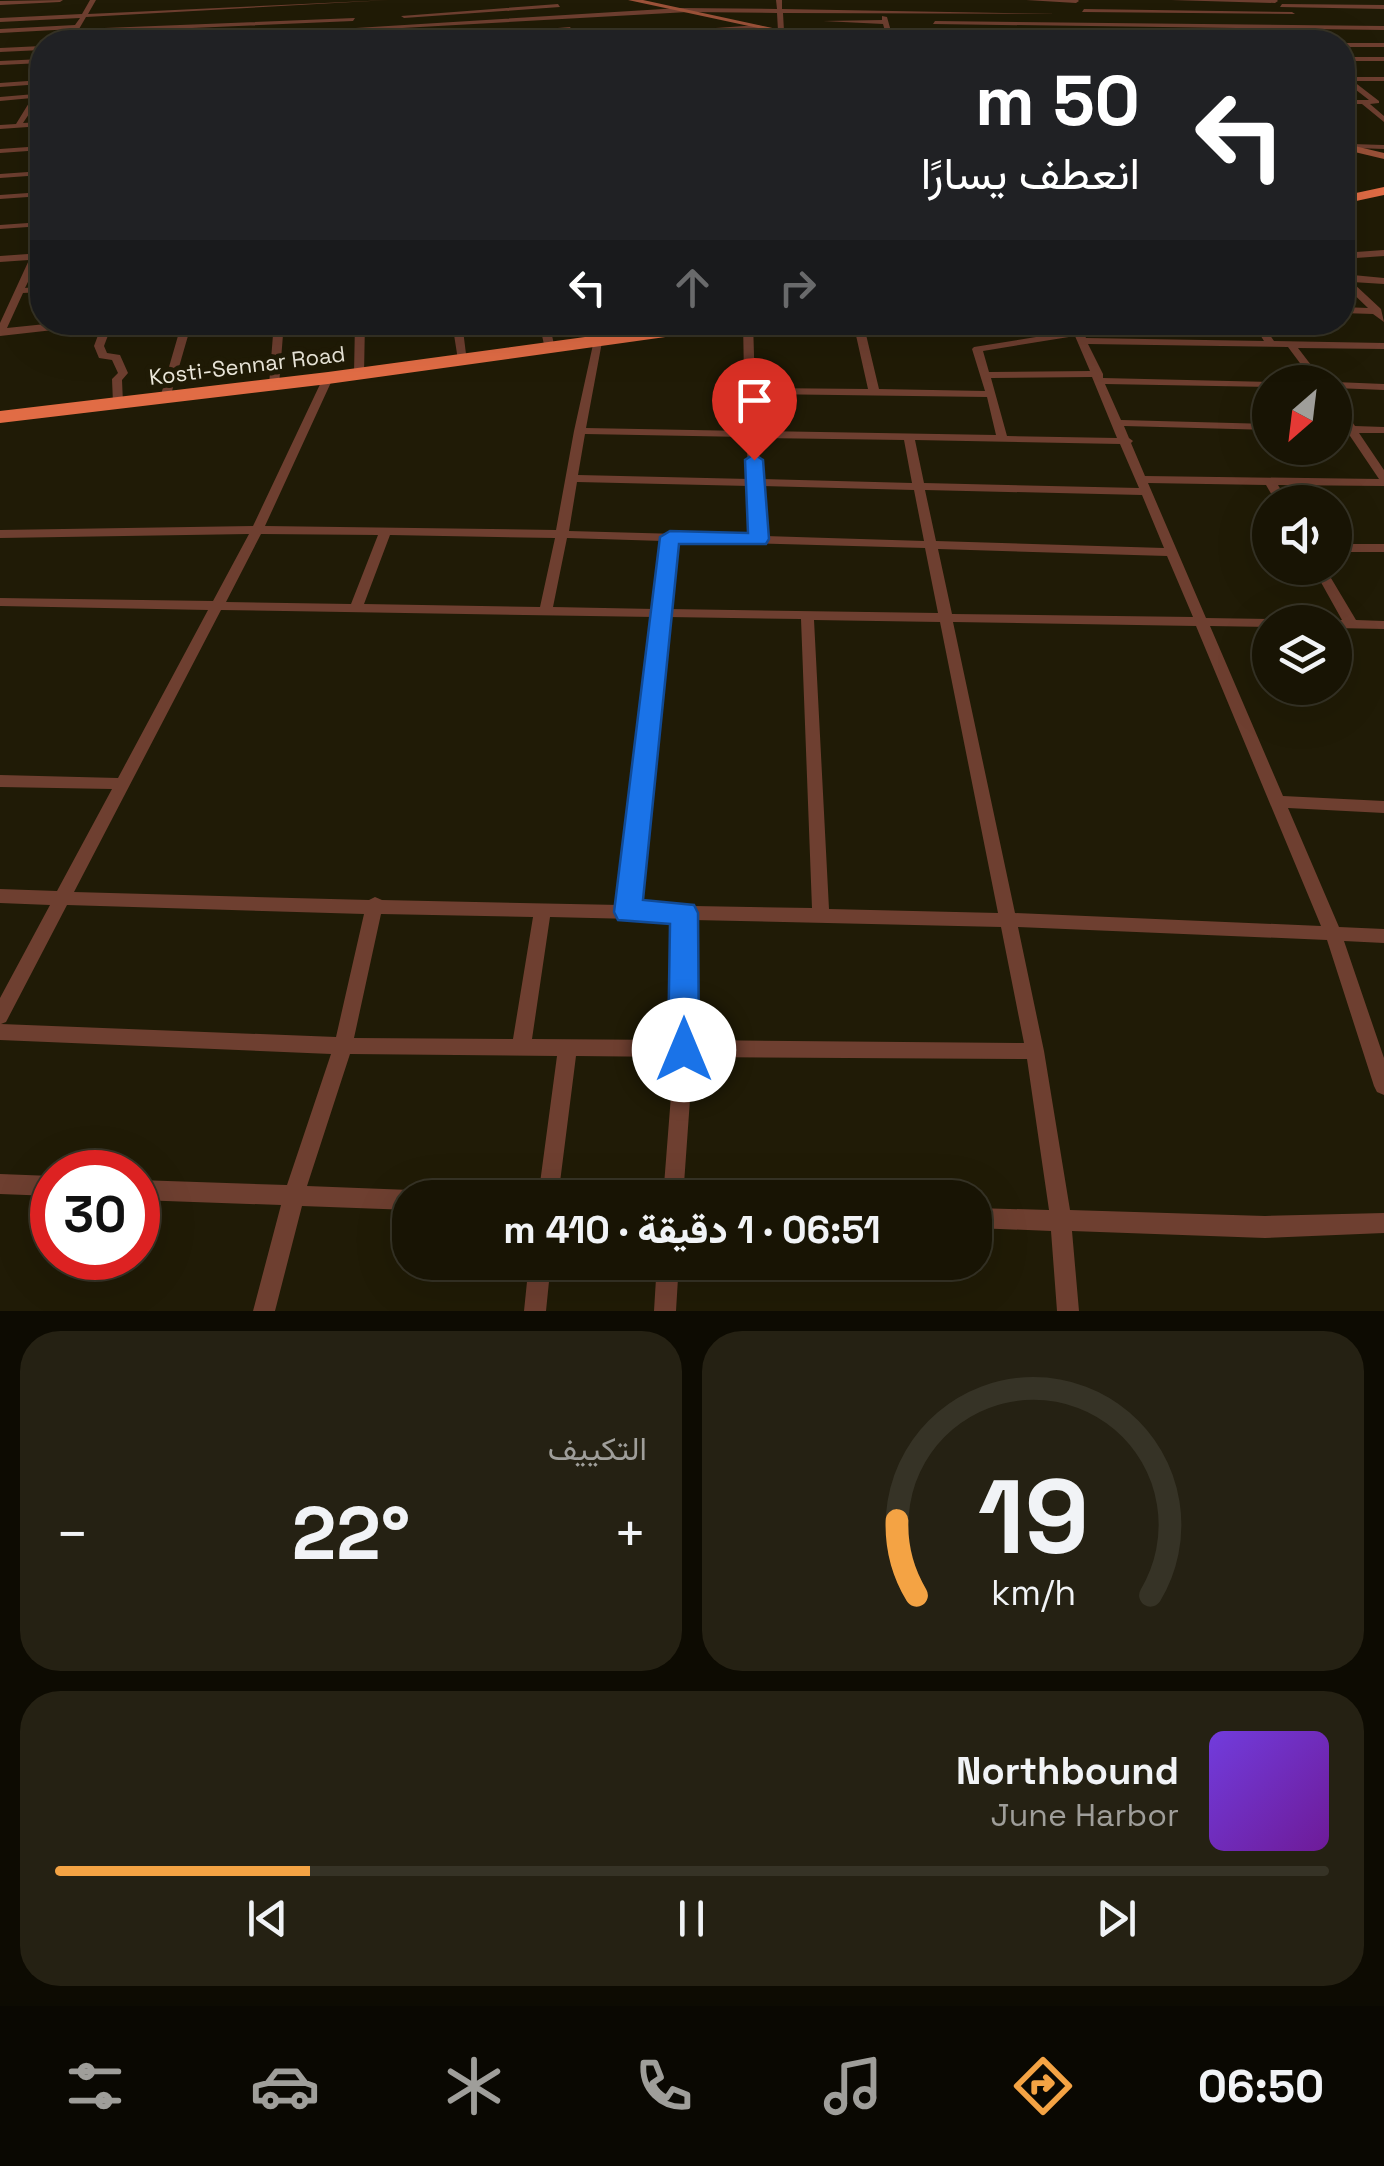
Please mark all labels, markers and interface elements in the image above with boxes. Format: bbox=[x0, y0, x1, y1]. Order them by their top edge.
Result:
text: 50 m bbox=[975, 56, 1140, 145]
icon: left bbox=[1175, 70, 1305, 200]
text: انعطف يسارًا bbox=[921, 145, 1140, 202]
icon: left bbox=[560, 260, 615, 315]
icon: ahead bbox=[665, 260, 720, 315]
icon: right bbox=[770, 260, 825, 315]
street label: Kosti-Sennar Road bbox=[147, 339, 347, 391]
pin bbox=[712, 358, 797, 461]
north arrow bbox=[1252, 365, 1352, 465]
map controls bbox=[1252, 365, 1352, 705]
icon: arrive bbox=[727, 373, 782, 428]
button: sound bbox=[1252, 485, 1352, 585]
button: layers bbox=[1252, 605, 1352, 705]
position arrow bbox=[632, 998, 736, 1102]
speed limit sign: 30 bbox=[30, 1150, 160, 1280]
text: 06:51 · 1 دقيقة · 410 m bbox=[503, 1206, 881, 1254]
text: التكييف bbox=[548, 1429, 647, 1469]
text: 19 bbox=[977, 1451, 1089, 1583]
text: 22° bbox=[292, 1485, 410, 1581]
text: − bbox=[55, 1499, 89, 1569]
text: + bbox=[613, 1499, 647, 1569]
text: km/h bbox=[990, 1570, 1076, 1615]
text: Northbound bbox=[956, 1747, 1179, 1795]
text: June Harbor bbox=[991, 1795, 1179, 1835]
icon: previous bbox=[240, 1891, 295, 1946]
icon: pause bbox=[664, 1891, 719, 1946]
icon: next bbox=[1089, 1891, 1144, 1946]
icon: filters bbox=[60, 2051, 130, 2121]
icon: car bbox=[250, 2051, 320, 2121]
icon: climate bbox=[439, 2051, 509, 2121]
icon: phone bbox=[629, 2051, 699, 2121]
icon: music bbox=[818, 2051, 888, 2121]
icon: directions bbox=[1008, 2051, 1078, 2121]
text: 06:50 bbox=[1198, 2058, 1324, 2115]

